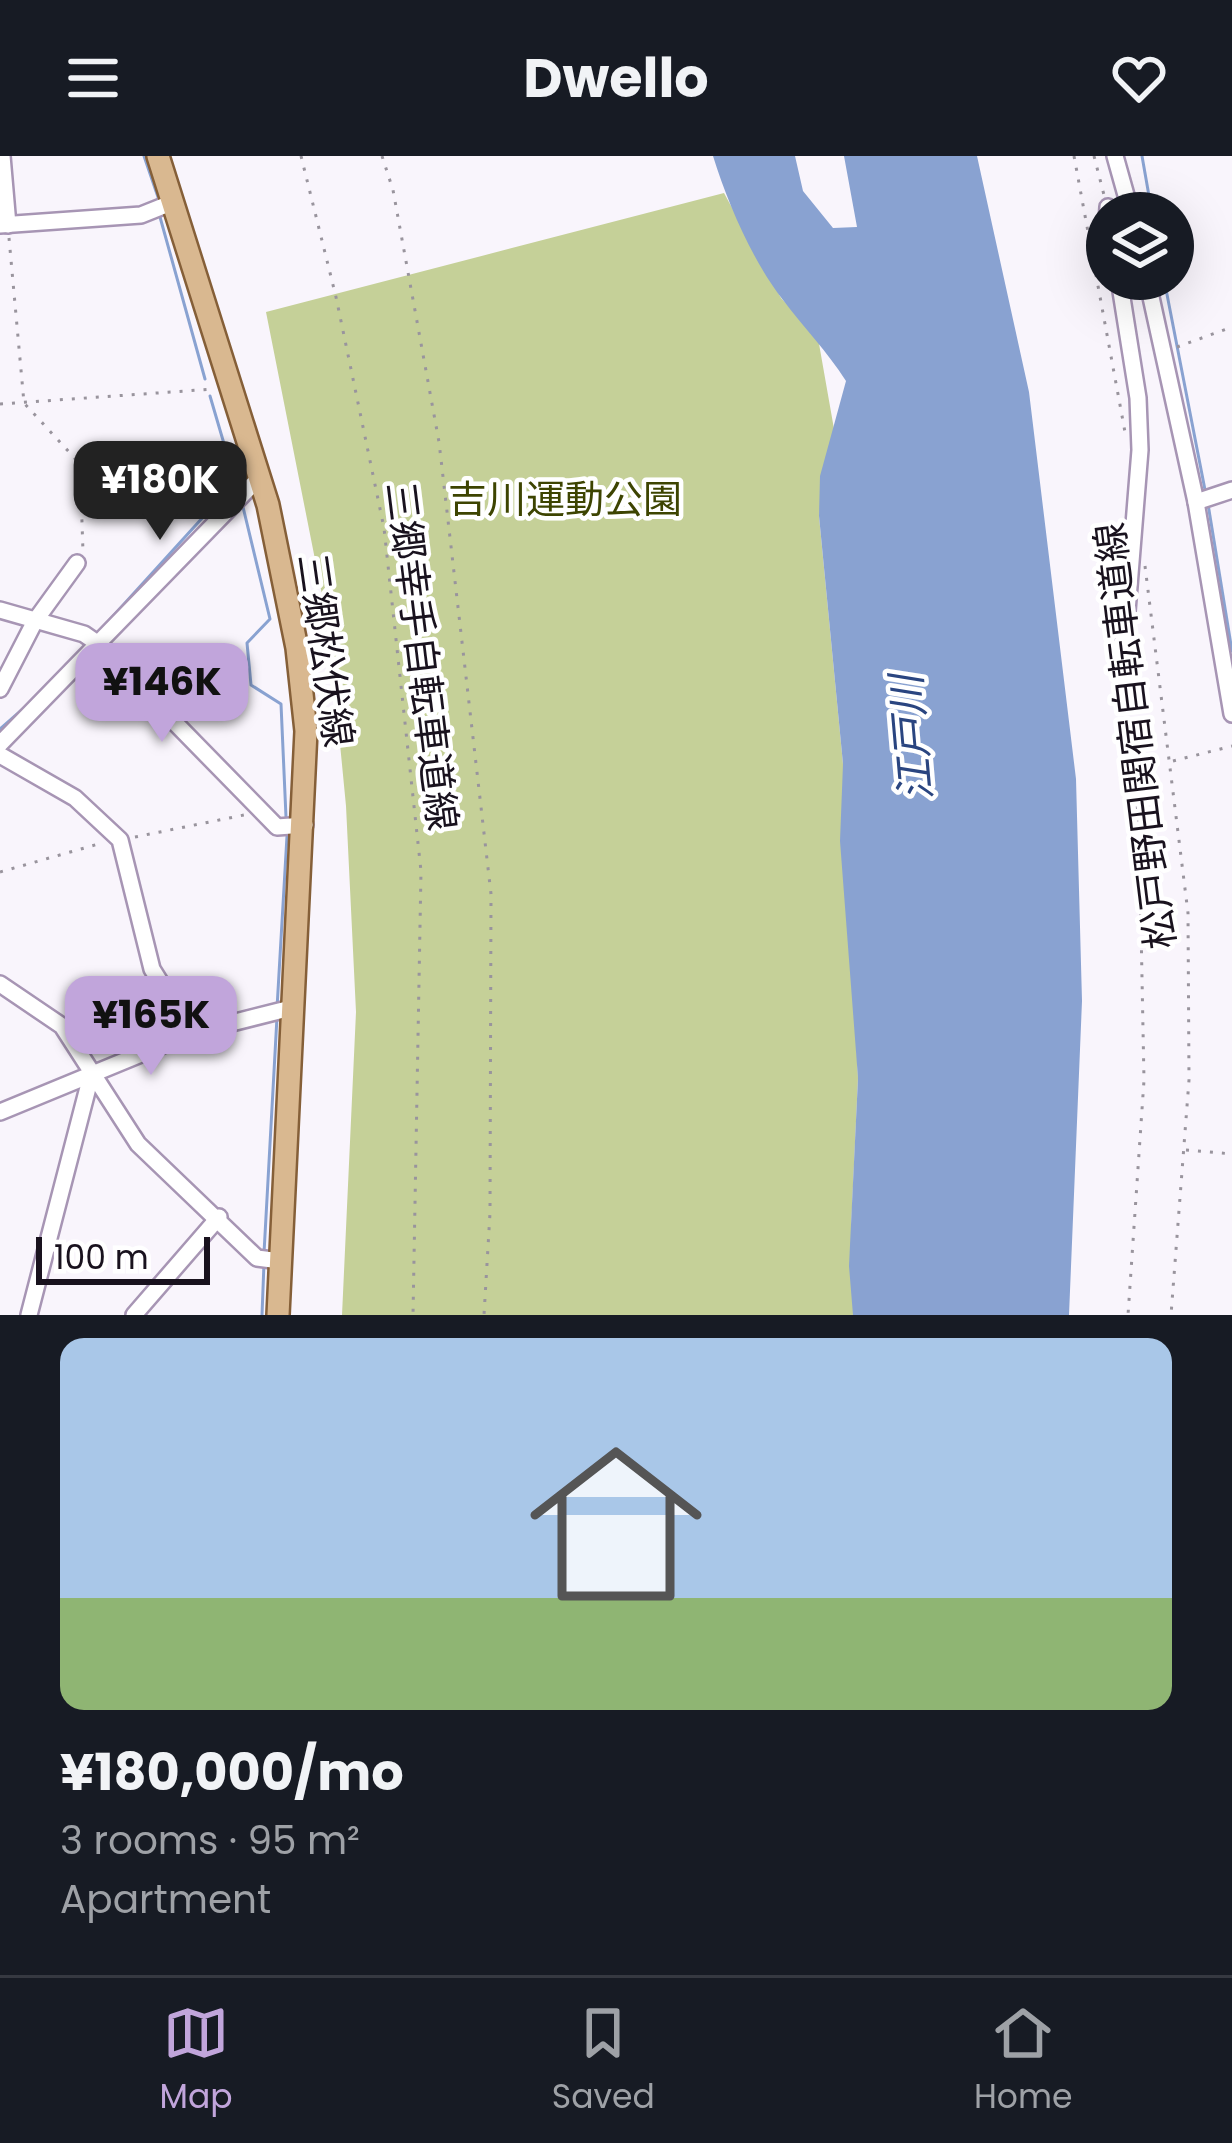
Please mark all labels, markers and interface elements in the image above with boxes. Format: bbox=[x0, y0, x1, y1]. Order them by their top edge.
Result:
text: Dwello bbox=[523, 40, 709, 116]
icon: menu bbox=[60, 45, 126, 111]
icon: heart bbox=[1106, 45, 1172, 111]
map controls bbox=[1086, 192, 1194, 300]
button: layers bbox=[1086, 192, 1194, 300]
pin: ¥180K bbox=[76, 441, 244, 543]
text: ¥180K bbox=[101, 452, 219, 507]
park label: 吉川運動公園 bbox=[448, 472, 682, 527]
street label: 三郷幸手自転車道線 bbox=[373, 479, 470, 834]
street label: 松戸野田関宿自転車道線 bbox=[1082, 520, 1189, 952]
street label: 三郷松伏線 bbox=[285, 550, 366, 750]
pin: ¥146K bbox=[78, 643, 246, 745]
text: ¥146K bbox=[102, 654, 222, 709]
water label: 江戸川 bbox=[876, 669, 946, 803]
pin: ¥165K bbox=[67, 976, 235, 1078]
text: ¥165K bbox=[92, 987, 210, 1042]
scale bar bbox=[36, 1231, 210, 1284]
text: 100 m bbox=[54, 1234, 149, 1281]
icon: home bbox=[508, 1416, 724, 1632]
text: ¥180,000/mo bbox=[60, 1736, 404, 1808]
text: 3 rooms · 95 m² bbox=[60, 1813, 360, 1868]
text: Apartment bbox=[60, 1872, 271, 1927]
tab: Map bbox=[160, 2000, 233, 2122]
tab: Saved bbox=[552, 2000, 655, 2122]
tab: Home bbox=[974, 2000, 1072, 2122]

